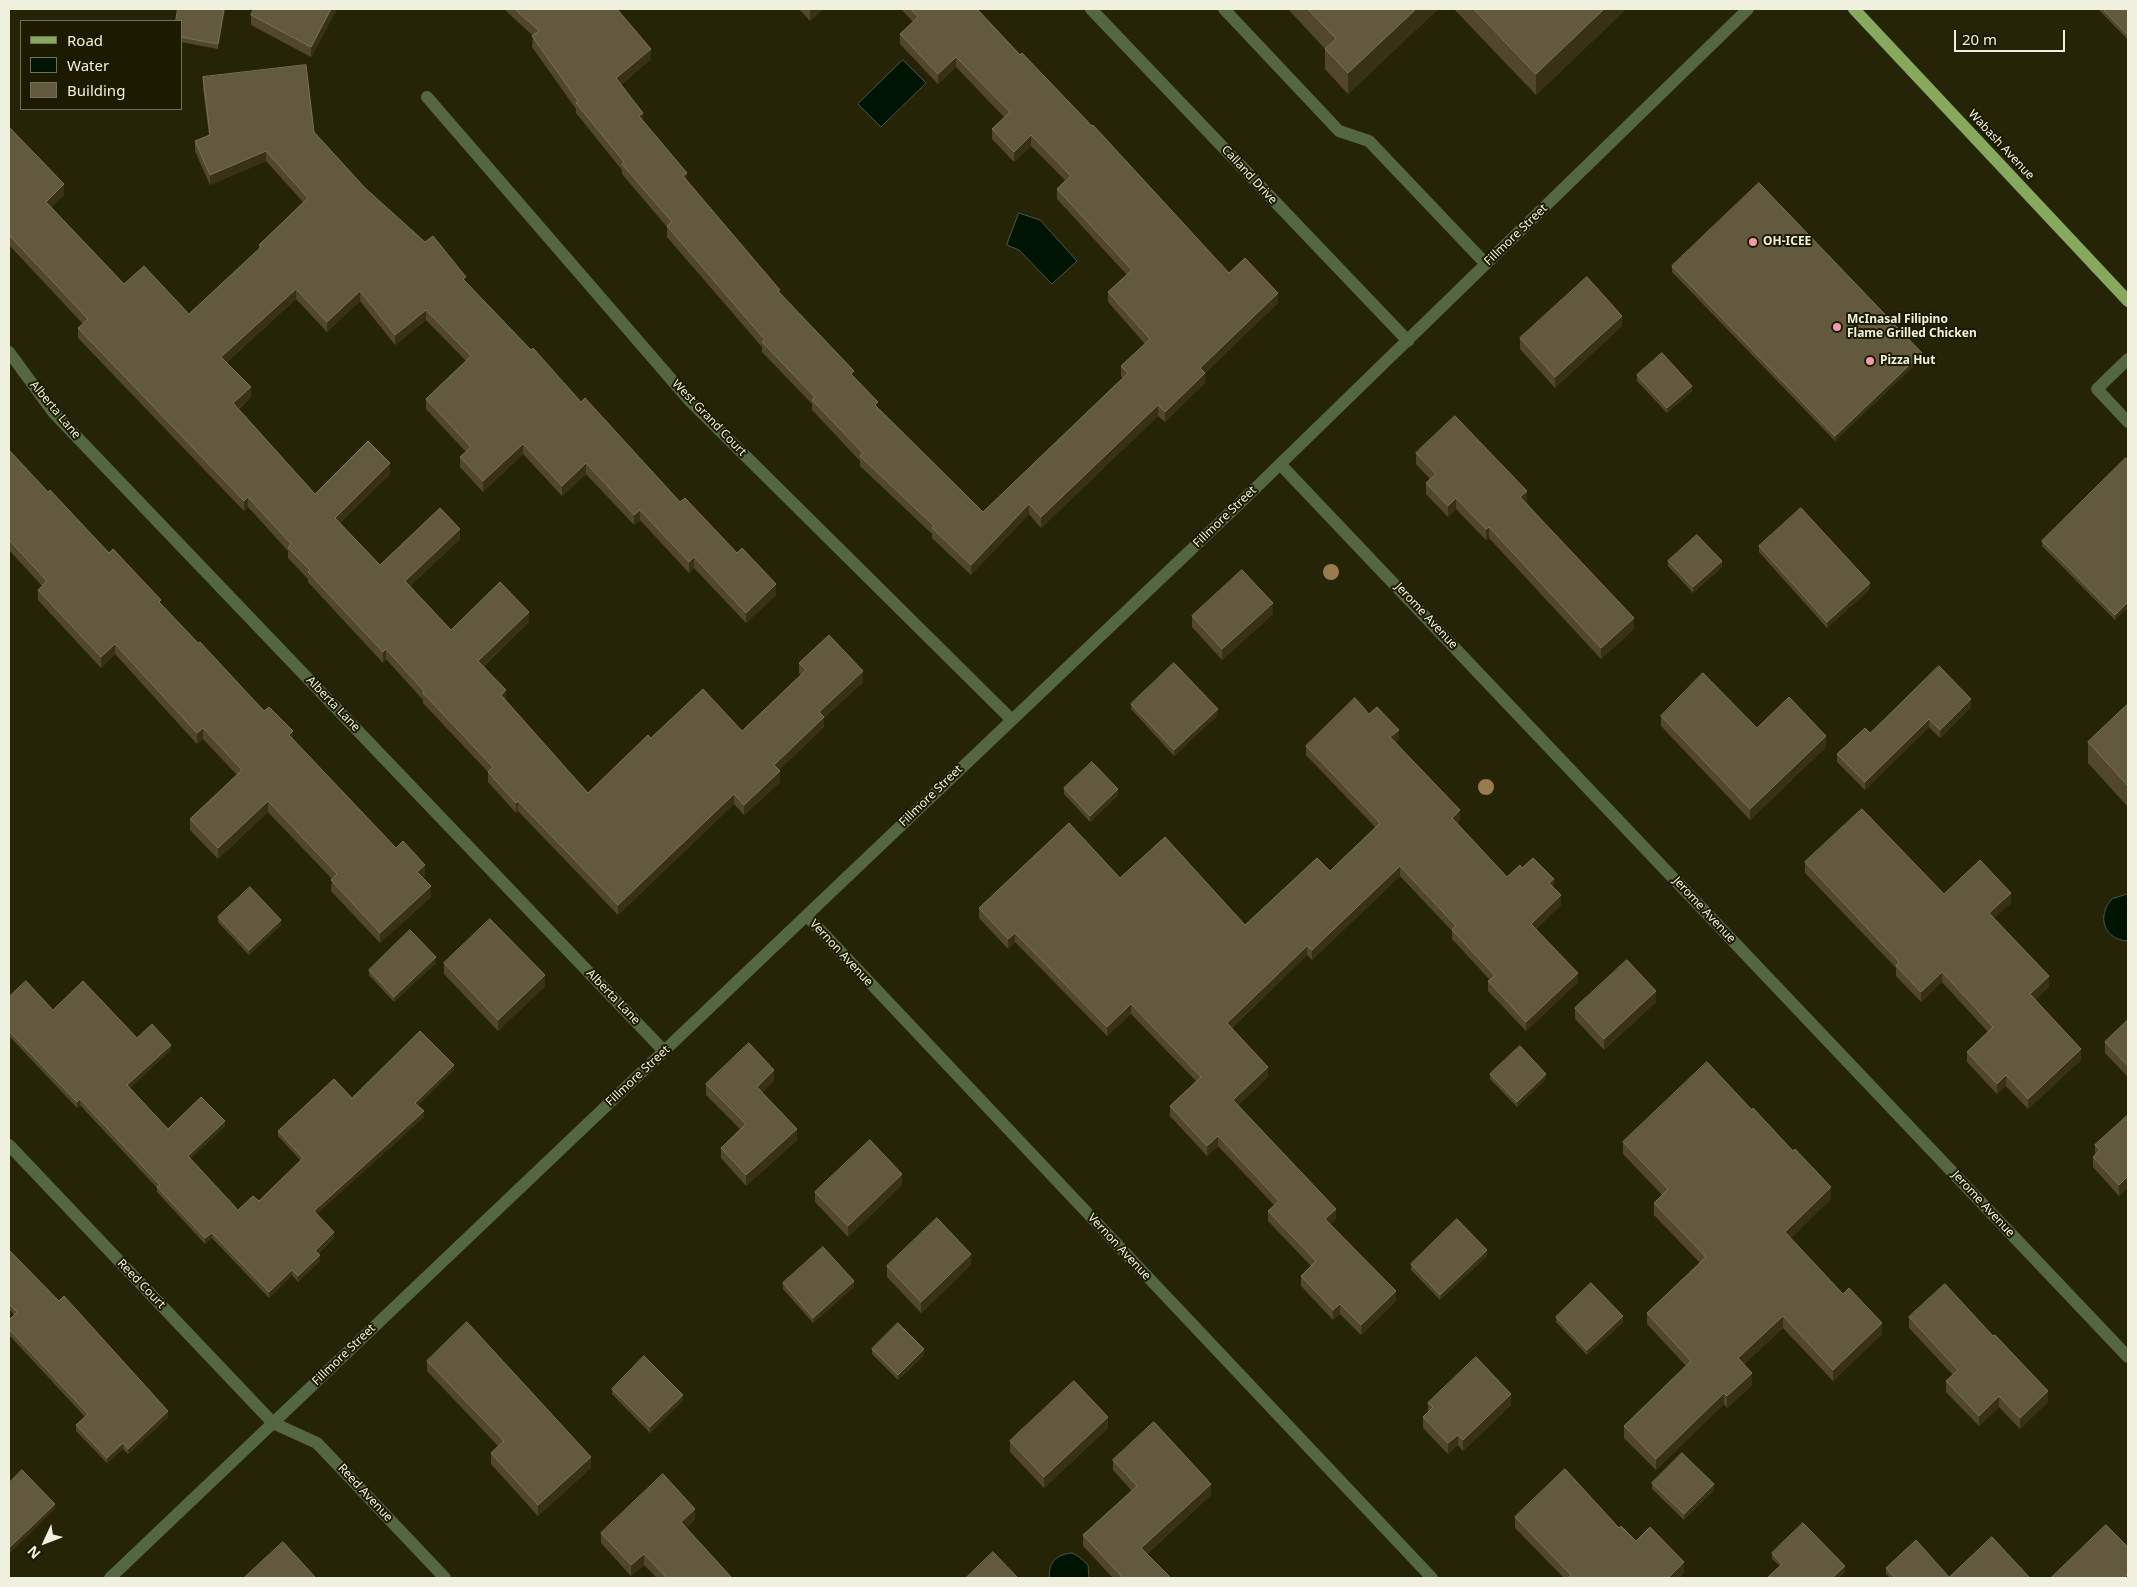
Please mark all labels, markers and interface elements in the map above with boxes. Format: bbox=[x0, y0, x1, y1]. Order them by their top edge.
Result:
legend bbox=[20, 20, 182, 110]
scale bar bbox=[1957, 20, 2068, 52]
text: 20 m bbox=[1962, 29, 1997, 49]
text: Road bbox=[67, 30, 103, 50]
text: Water bbox=[67, 55, 109, 75]
text: Building bbox=[67, 80, 125, 100]
street label: Wabash Avenue bbox=[1965, 107, 2037, 183]
street label: Calland Drive bbox=[1218, 143, 1280, 207]
street label: Fillmore Street bbox=[1481, 201, 1551, 269]
place label: OH-ICEE bbox=[1763, 235, 1811, 249]
marker: OH-ICEE bbox=[1747, 236, 1759, 248]
place label: McInasal Filipino Flame Grilled Chicken bbox=[1847, 313, 1977, 341]
marker: McInasal Filipino Flame Grilled Chicken bbox=[1831, 321, 1843, 333]
place label: Pizza Hut bbox=[1880, 354, 1935, 368]
marker: Pizza Hut bbox=[1864, 355, 1876, 367]
street label: West Grand Court bbox=[669, 377, 749, 459]
street label: Alberta Lane bbox=[27, 378, 83, 442]
street label: Fillmore Street bbox=[1190, 483, 1260, 551]
street label: Jerome Avenue bbox=[1392, 580, 1460, 652]
street label: Alberta Lane bbox=[303, 673, 363, 735]
street label: Fillmore Street bbox=[896, 762, 966, 830]
street label: Jerome Avenue bbox=[1670, 874, 1738, 946]
street label: Vernon Avenue bbox=[806, 917, 876, 989]
street label: Alberta Lane bbox=[583, 966, 643, 1028]
street label: Fillmore Street bbox=[603, 1043, 673, 1109]
street label: Jerome Avenue bbox=[1949, 1168, 2017, 1240]
street label: Vernon Avenue bbox=[1084, 1211, 1154, 1283]
street label: Reed Court bbox=[114, 1256, 168, 1312]
street label: Fillmore Street bbox=[309, 1321, 379, 1389]
street label: Reed Avenue bbox=[335, 1461, 395, 1525]
north arrow bbox=[20, 1517, 70, 1567]
text: N bbox=[23, 1542, 45, 1563]

